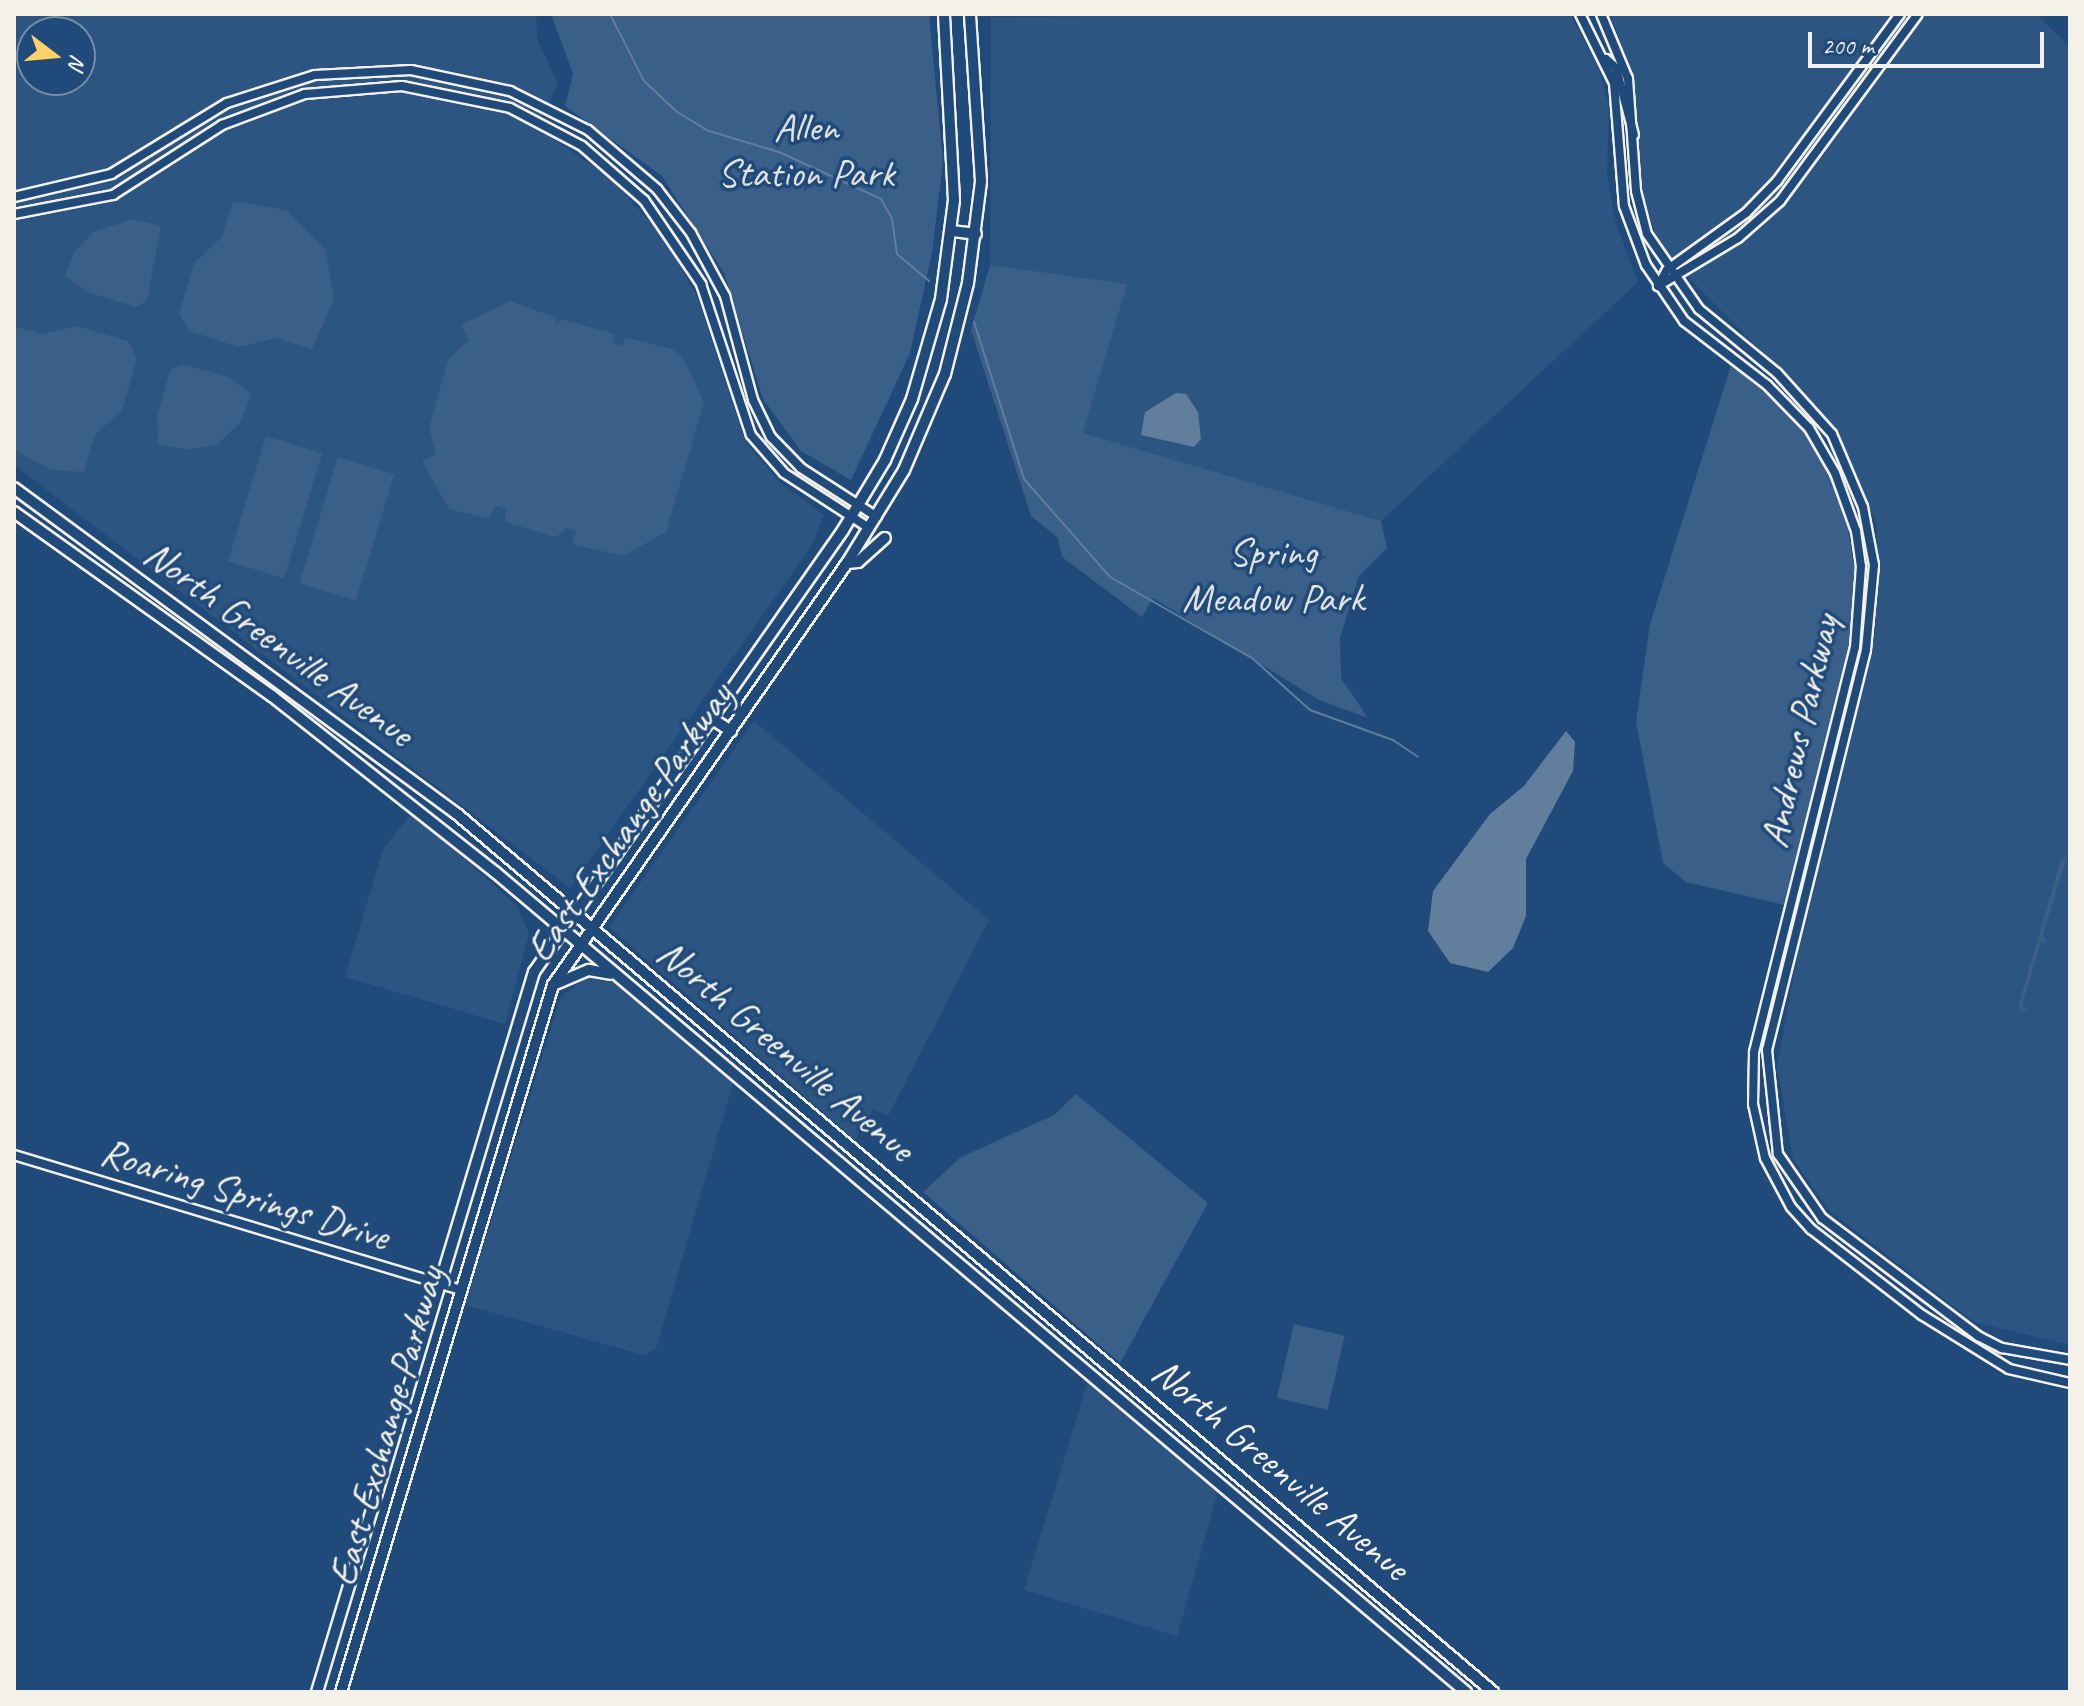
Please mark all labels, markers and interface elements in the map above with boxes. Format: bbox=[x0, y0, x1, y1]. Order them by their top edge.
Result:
north arrow bbox=[16, 16, 96, 96]
scale bar bbox=[1812, 16, 2048, 66]
text: 200 m bbox=[1822, 31, 1874, 61]
text: N bbox=[62, 52, 92, 72]
park label: Allen Station Park bbox=[718, 103, 894, 197]
park label: Spring Meadow Park bbox=[1182, 528, 1364, 622]
street label: North Greenville Avenue bbox=[135, 529, 423, 757]
street label: Andrews Parkway bbox=[1749, 609, 1849, 853]
street label: East Exchange Parkway bbox=[515, 674, 743, 970]
street label: North Greenville Avenue bbox=[648, 929, 924, 1171]
street label: Roaring Springs Drive bbox=[95, 1127, 395, 1261]
street label: East Exchange Parkway bbox=[318, 1261, 454, 1591]
street label: North Greenville Avenue bbox=[1143, 1348, 1419, 1590]

